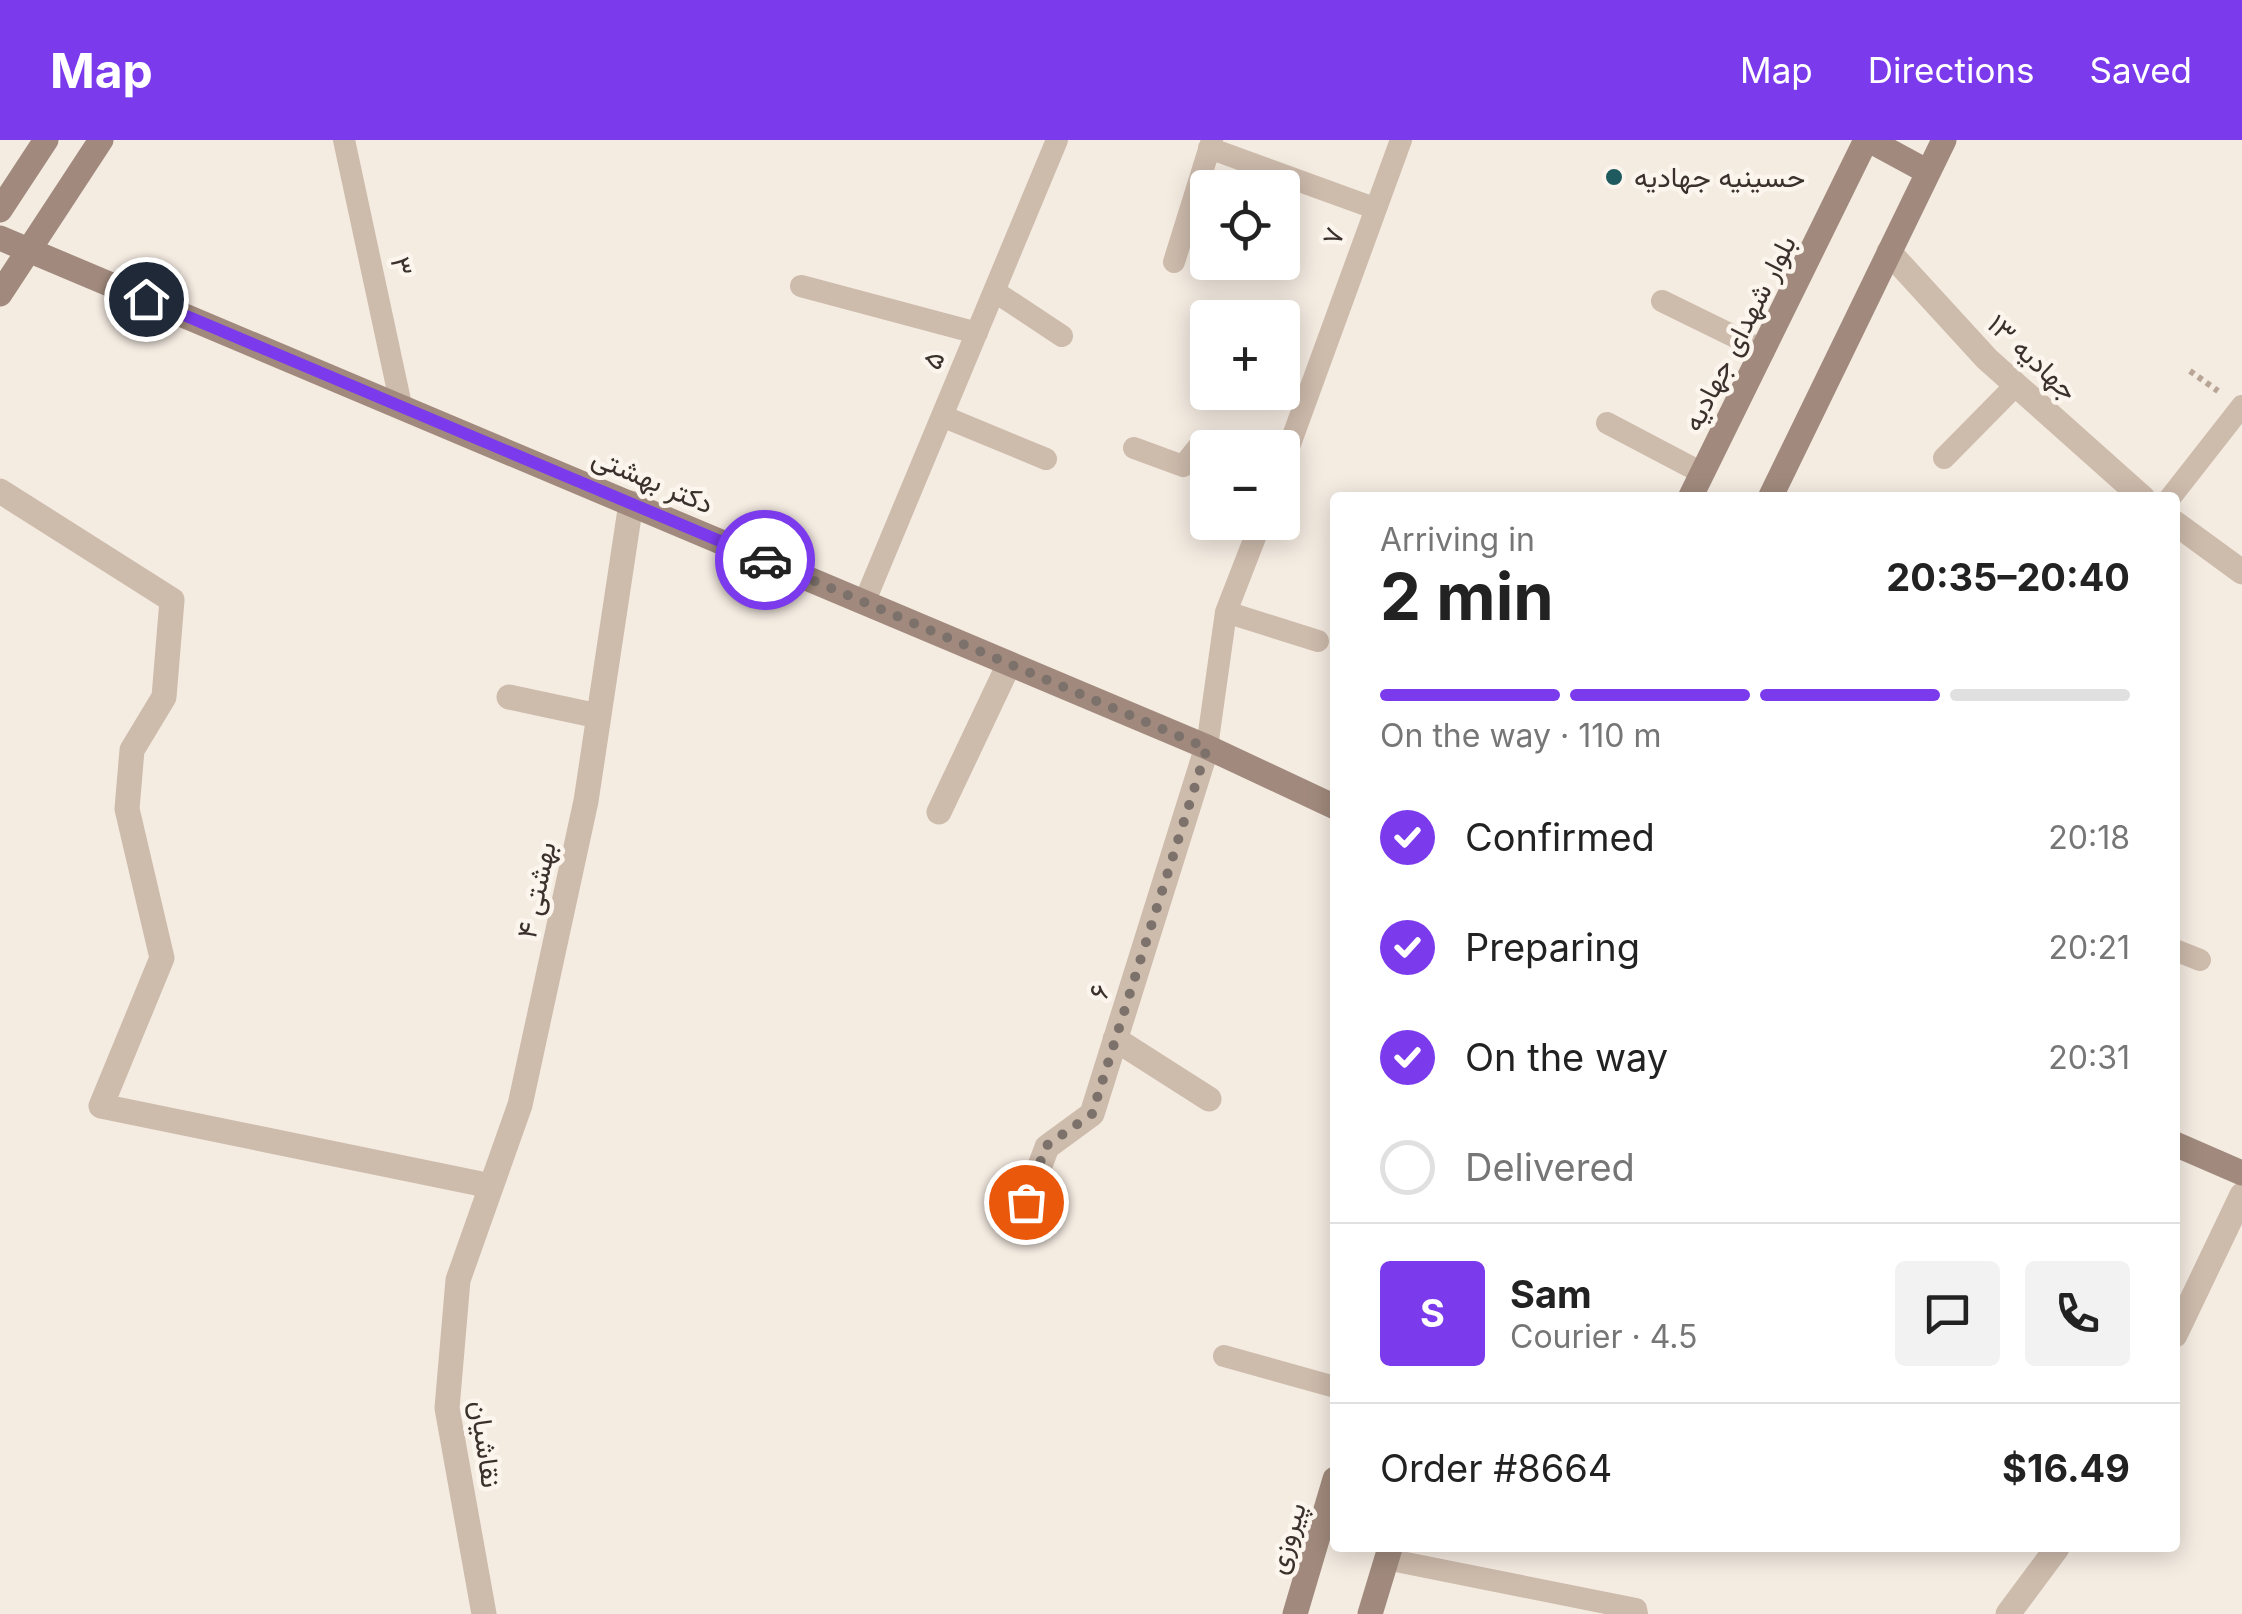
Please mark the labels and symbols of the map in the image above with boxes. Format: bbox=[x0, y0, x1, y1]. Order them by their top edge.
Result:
place label: حسینیه جهادیه bbox=[1634, 160, 1805, 195]
marker: حسینیه جهادیه bbox=[1603, 166, 1625, 188]
street label: ۷ bbox=[1314, 222, 1352, 250]
street label: بلوار شهدای جهادیه bbox=[1675, 229, 1804, 437]
street label: ۳ bbox=[383, 253, 421, 279]
pin bbox=[104, 257, 189, 342]
street label: جهادیه ۱۳ bbox=[1980, 307, 2085, 408]
street label: ۵ bbox=[914, 346, 952, 374]
street label: دکتر بهشتی bbox=[587, 439, 719, 522]
courier bbox=[715, 510, 815, 610]
street label: بهشتی ۴ bbox=[509, 839, 564, 942]
street label: ۶ bbox=[1081, 980, 1117, 1002]
pin bbox=[984, 1160, 1069, 1245]
street label: نقاشیان bbox=[463, 1398, 509, 1490]
street label: پیروزی bbox=[1259, 1498, 1315, 1578]

